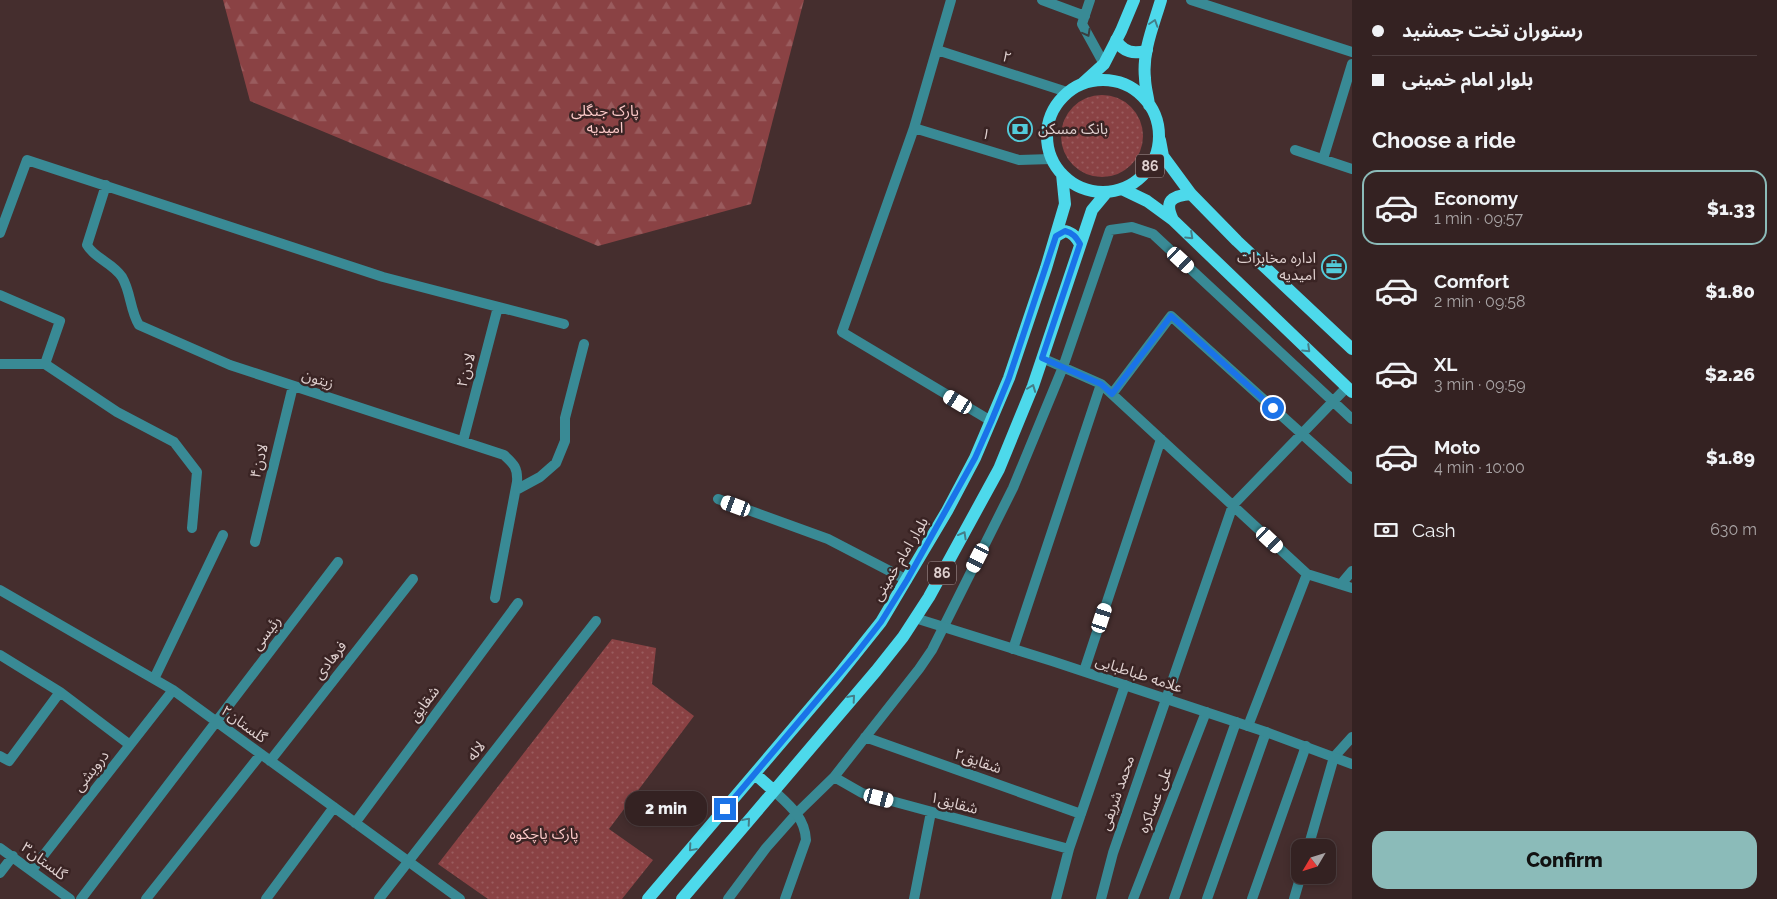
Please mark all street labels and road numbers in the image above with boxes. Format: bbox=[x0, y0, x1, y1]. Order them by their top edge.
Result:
street label: ۲ bbox=[1000, 47, 1014, 67]
street label: ۱ bbox=[979, 124, 993, 144]
road number: 86 bbox=[1136, 154, 1164, 178]
street label: لادن۲ bbox=[453, 351, 479, 389]
street label: زیتون bbox=[300, 365, 336, 393]
street label: لادن۴ bbox=[246, 442, 272, 480]
street label: بلوار امام خمینی bbox=[868, 514, 934, 605]
road number: 86 bbox=[928, 562, 956, 584]
street label: رئیسی bbox=[247, 612, 285, 654]
street label: فرهادی bbox=[309, 637, 351, 683]
street label: علامه طباطبایی bbox=[1093, 651, 1185, 697]
street label: شقایق bbox=[405, 682, 444, 726]
street label: گلستان۲ bbox=[218, 701, 271, 747]
street label: لاله bbox=[463, 738, 489, 764]
street label: شقایق۲ bbox=[952, 745, 1004, 778]
street label: درویشی bbox=[69, 747, 113, 795]
street label: محمد شریفی bbox=[1096, 753, 1138, 833]
street label: علی عساکره bbox=[1134, 764, 1176, 836]
street label: شقایق۱ bbox=[928, 788, 980, 819]
street label: گلستان۳ bbox=[18, 838, 71, 884]

